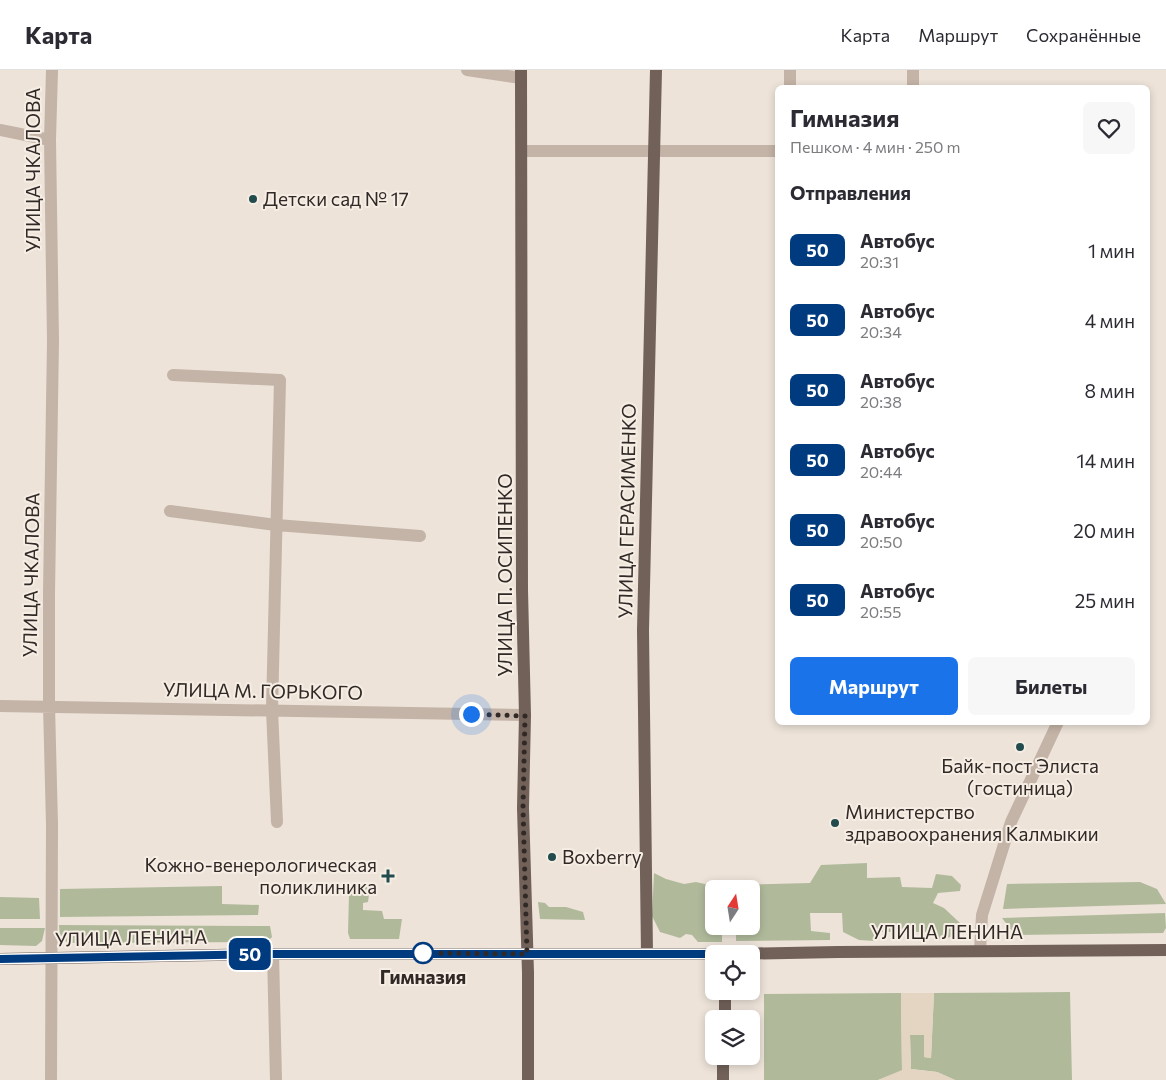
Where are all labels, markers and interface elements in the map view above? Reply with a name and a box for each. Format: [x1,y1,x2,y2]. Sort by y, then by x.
text: Карта [25,20,92,49]
text: Карта [841,24,890,46]
text: Маршрут [918,24,998,46]
text: Сохранённые [1026,24,1141,46]
street label: УЛИЦА ЧКАЛОВА [21,88,44,252]
button: heart [1083,102,1135,154]
text: Гимназия [790,103,899,132]
text: Пешком · 4 мин · 250 m [790,137,960,156]
text: Отправления [790,181,911,204]
place label: Детски сад № 17 [263,187,409,210]
marker: Детски сад № 17 [247,193,259,205]
text: Автобус [860,229,935,252]
text: 50 [806,239,829,261]
text: 1 мин [1088,239,1135,262]
text: 20:31 [860,252,899,271]
text: Автобус [860,299,935,322]
text: 50 [806,309,829,331]
text: 4 мин [1085,309,1135,332]
text: 20:34 [860,322,902,341]
text: Автобус [860,369,935,392]
text: 50 [806,379,829,401]
text: 8 мин [1085,379,1135,402]
text: 20:38 [860,392,902,411]
street label: УЛИЦА ГЕРАСИМЕНКО [613,403,640,619]
text: Автобус [860,439,935,462]
text: 50 [806,449,829,471]
text: 14 мин [1077,449,1135,472]
text: 20:44 [860,462,902,481]
street label: УЛИЦА П. ОСИПЕНКО [493,473,516,677]
street label: УЛИЦА ЧКАЛОВА [18,492,43,658]
text: Автобус [860,509,935,532]
text: 50 [806,519,829,541]
text: 20 мин [1073,519,1135,542]
text: 20:50 [860,532,903,551]
text: Автобус [860,579,935,602]
text: 50 [806,589,829,611]
text: 25 мин [1075,589,1135,612]
text: 20:55 [860,602,901,621]
button: Маршрут [790,657,958,715]
button: Билеты [968,657,1135,715]
street label: УЛИЦА М. ГОРЬКОГО [163,677,363,704]
your location [459,702,484,727]
marker: Байк-пост Элиста (гостиница) [1014,741,1026,753]
place label: Байк-пост Элиста (гостиница) [941,754,1099,799]
place label: Министерство здравоохранения Калмыкии [845,800,1099,845]
marker: Министерство здравоохранения Калмыкии [829,817,841,829]
place label: Boxberry [562,845,642,868]
marker: Boxberry [546,851,558,863]
place label: Кожно-венерологическая поликлиника [144,853,377,898]
marker: Кожно-венерологическая поликлиника [381,869,395,883]
north arrow [705,880,760,935]
map controls [705,880,760,1065]
street label: УЛИЦА ЛЕНИНА [871,920,1023,943]
street label: УЛИЦА ЛЕНИНА [55,925,207,950]
line badge: 50 [228,938,272,970]
marker: Гимназия [412,942,434,964]
text: 50 [239,943,261,965]
button: locate [705,945,760,1000]
place label: Гимназия [380,965,466,988]
button: layers [705,1010,760,1065]

